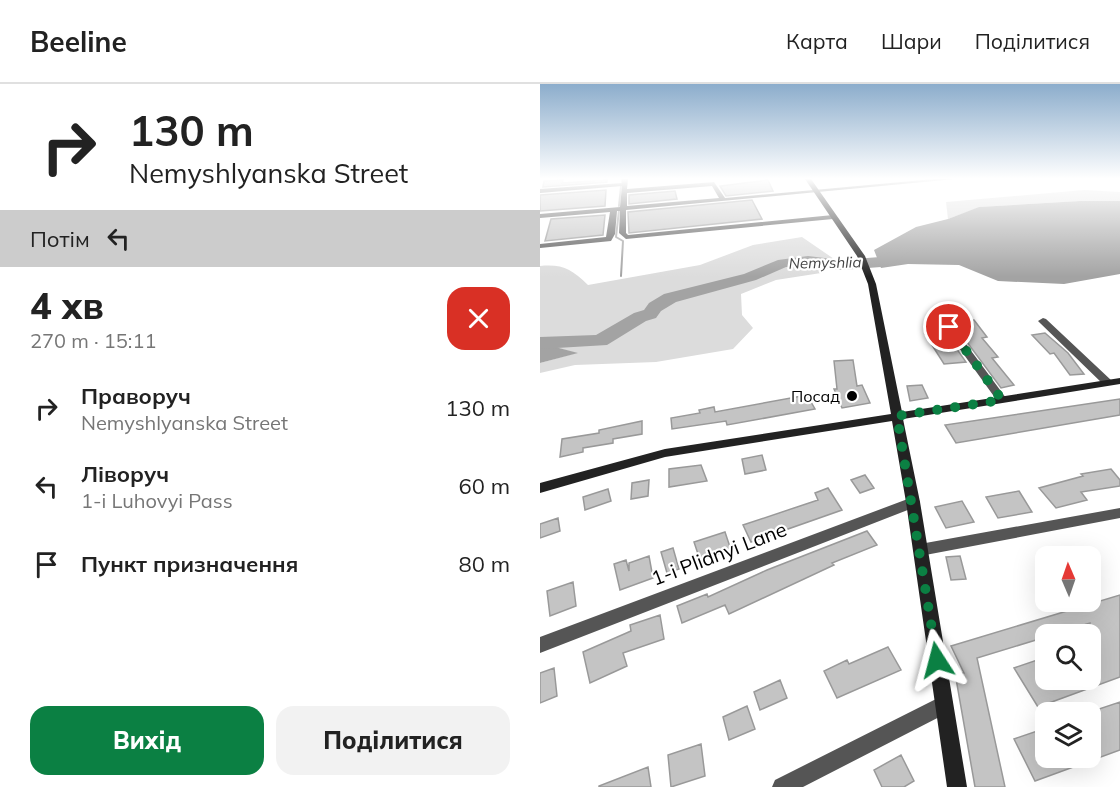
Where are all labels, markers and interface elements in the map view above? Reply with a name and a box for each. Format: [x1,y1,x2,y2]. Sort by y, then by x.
text: Beeline [30,24,127,59]
text: Карта [786,28,848,54]
text: Шари [881,28,942,54]
text: Поділитися [975,28,1090,54]
text: 130 m [129,104,254,157]
icon: right [30,108,108,186]
text: Nemyshlyanska Street [129,156,408,190]
icon: left [102,222,135,255]
text: Потім [30,225,90,253]
water label: Nemyshlia [789,252,861,273]
text: 4 хв [30,283,104,328]
button: close [447,287,510,350]
pin [923,301,974,352]
icon: arrive [932,310,965,343]
text: 270 m · 15:11 [30,328,156,353]
text: Праворуч [81,382,191,410]
place label: Посад [791,386,840,406]
marker: Посад [845,389,859,403]
icon: right [30,392,63,425]
text: 130 m [445,394,510,422]
text: Nemyshlyanska Street [81,410,288,435]
text: Ліворуч [81,460,169,488]
icon: left [30,470,63,503]
text: 60 m [459,472,510,500]
text: 1-i Luhovyi Pass [81,488,233,513]
street label: 1-i Plidnyi Lane [648,516,790,591]
north arrow [1035,546,1101,612]
map controls [1035,546,1101,768]
icon: arrive [30,548,63,581]
text: Пункт призначення [81,550,298,578]
text: 80 m [459,550,510,578]
button: search [1035,624,1101,690]
position arrow [905,628,969,692]
button: layers [1035,702,1101,768]
button: Вихід [30,706,264,775]
button: Поділитися [276,706,510,775]

